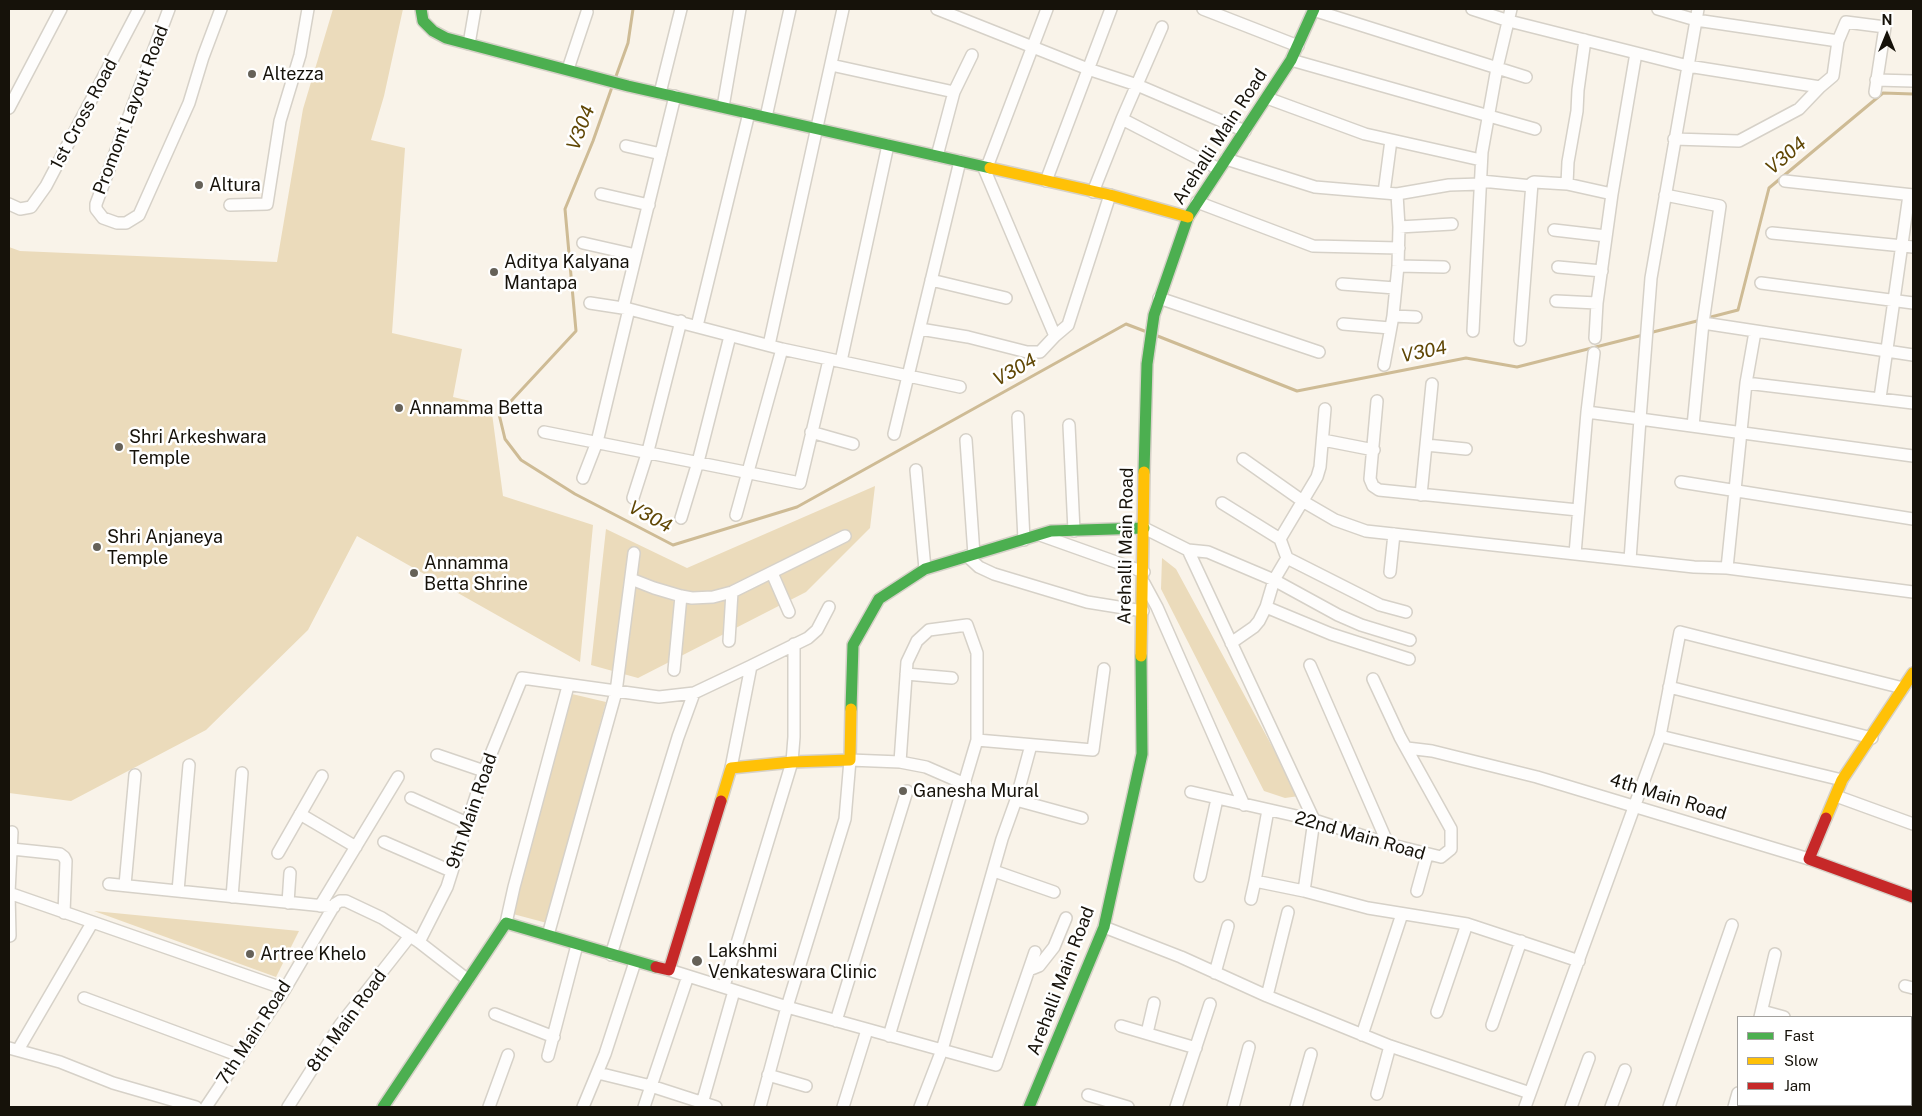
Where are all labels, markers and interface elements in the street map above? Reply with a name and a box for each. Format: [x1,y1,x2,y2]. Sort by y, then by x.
north arrow [1862,10,1912,60]
text: N [1882,12,1892,28]
street label: Promont Layout Road [89,22,173,198]
street label: 1st Cross Road [46,55,122,173]
place label: Altezza [262,63,324,85]
street label: Arehalli Main Road [1168,65,1272,209]
marker: Altezza [246,68,258,80]
water label: V304 [562,102,600,154]
water label: V304 [1761,132,1811,180]
place label: Altura [209,174,261,196]
marker: Altura [193,179,205,191]
place label: Aditya Kalyana Mantapa [504,251,629,294]
marker: Aditya Kalyana Mantapa [488,266,500,278]
water label: V304 [1399,336,1449,368]
water label: V304 [989,349,1041,391]
place label: Annamma Betta [409,397,543,419]
marker: Annamma Betta [393,402,405,414]
place label: Shri Arkeshwara Temple [129,426,267,468]
marker: Shri Arkeshwara Temple [113,441,125,453]
street label: Arehalli Main Road [1114,467,1138,625]
water label: V304 [624,496,676,538]
place label: Shri Anjaneya Temple [107,526,223,568]
marker: Shri Anjaneya Temple [91,541,103,553]
place label: Annamma Betta Shrine [424,552,528,594]
marker: Annamma Betta Shrine [408,567,420,579]
street label: 9th Main Road [442,750,502,872]
street label: 4th Main Road [1607,769,1729,825]
place label: Ganesha Mural [913,780,1039,802]
marker: Ganesha Mural [897,785,909,797]
street label: 22nd Main Road [1292,807,1428,865]
street label: Arehalli Main Road [1023,904,1099,1058]
place label: Lakshmi Venkateswara Clinic [708,940,877,982]
place label: Artree Khelo [260,943,366,965]
marker: Artree Khelo [244,948,256,960]
marker: Lakshmi Venkateswara Clinic [690,954,704,968]
street label: 8th Main Road [303,966,391,1076]
street label: 7th Main Road [212,977,296,1089]
legend [1737,1016,1912,1106]
text: Fast [1784,1027,1814,1044]
text: Slow [1784,1052,1818,1069]
text: Jam [1784,1077,1811,1094]

